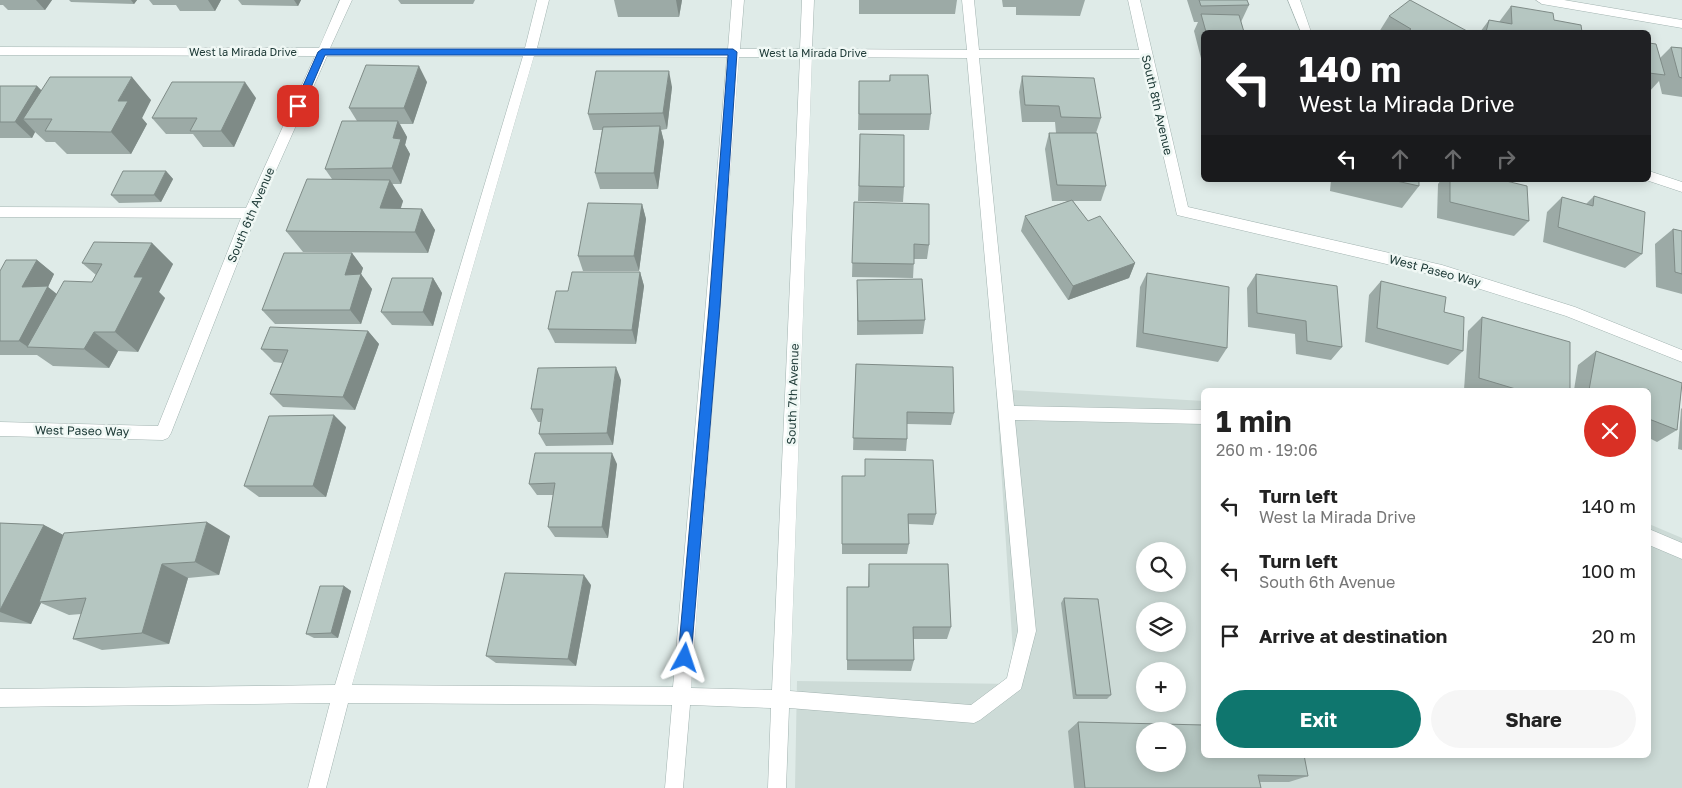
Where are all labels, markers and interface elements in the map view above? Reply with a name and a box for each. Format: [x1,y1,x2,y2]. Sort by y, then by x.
street label: West la Mirada Drive [189,45,297,58]
street label: West la Mirada Drive [759,46,867,59]
text: 140 m [1299,48,1401,90]
icon: left [1216,50,1281,115]
street label: South 8th Avenue [1139,53,1176,156]
pin [277,85,319,127]
text: West la Mirada Drive [1299,90,1515,117]
icon: arrive [284,92,312,120]
icon: left [1333,145,1361,173]
icon: ahead [1386,145,1414,173]
icon: ahead [1439,145,1467,173]
icon: right [1492,145,1520,173]
street label: South 6th Avenue [224,165,277,265]
street label: West Paseo Way [1388,251,1483,290]
street label: South 7th Avenue [783,343,802,445]
text: 1 min [1216,403,1292,439]
button: close [1584,405,1636,457]
street label: West Paseo Way [35,422,130,439]
text: 260 m · 19:06 [1216,440,1318,460]
text: Turn left [1259,484,1338,507]
icon: left [1216,492,1244,520]
text: 140 m [1582,494,1636,517]
text: West la Mirada Drive [1259,507,1416,527]
map controls [1136,542,1186,772]
button: search [1136,542,1186,592]
text: Turn left [1259,549,1338,572]
icon: left [1216,557,1244,585]
text: 100 m [1582,559,1636,582]
text: South 6th Avenue [1259,572,1395,592]
button: layers [1136,602,1186,652]
icon: arrive [1216,622,1244,650]
text: Arrive at destination [1259,624,1447,647]
text: 20 m [1592,624,1636,647]
position arrow [658,631,710,683]
button: + [1136,662,1186,712]
button: Exit [1216,690,1421,748]
button: Share [1431,690,1636,748]
button: − [1136,722,1186,772]

